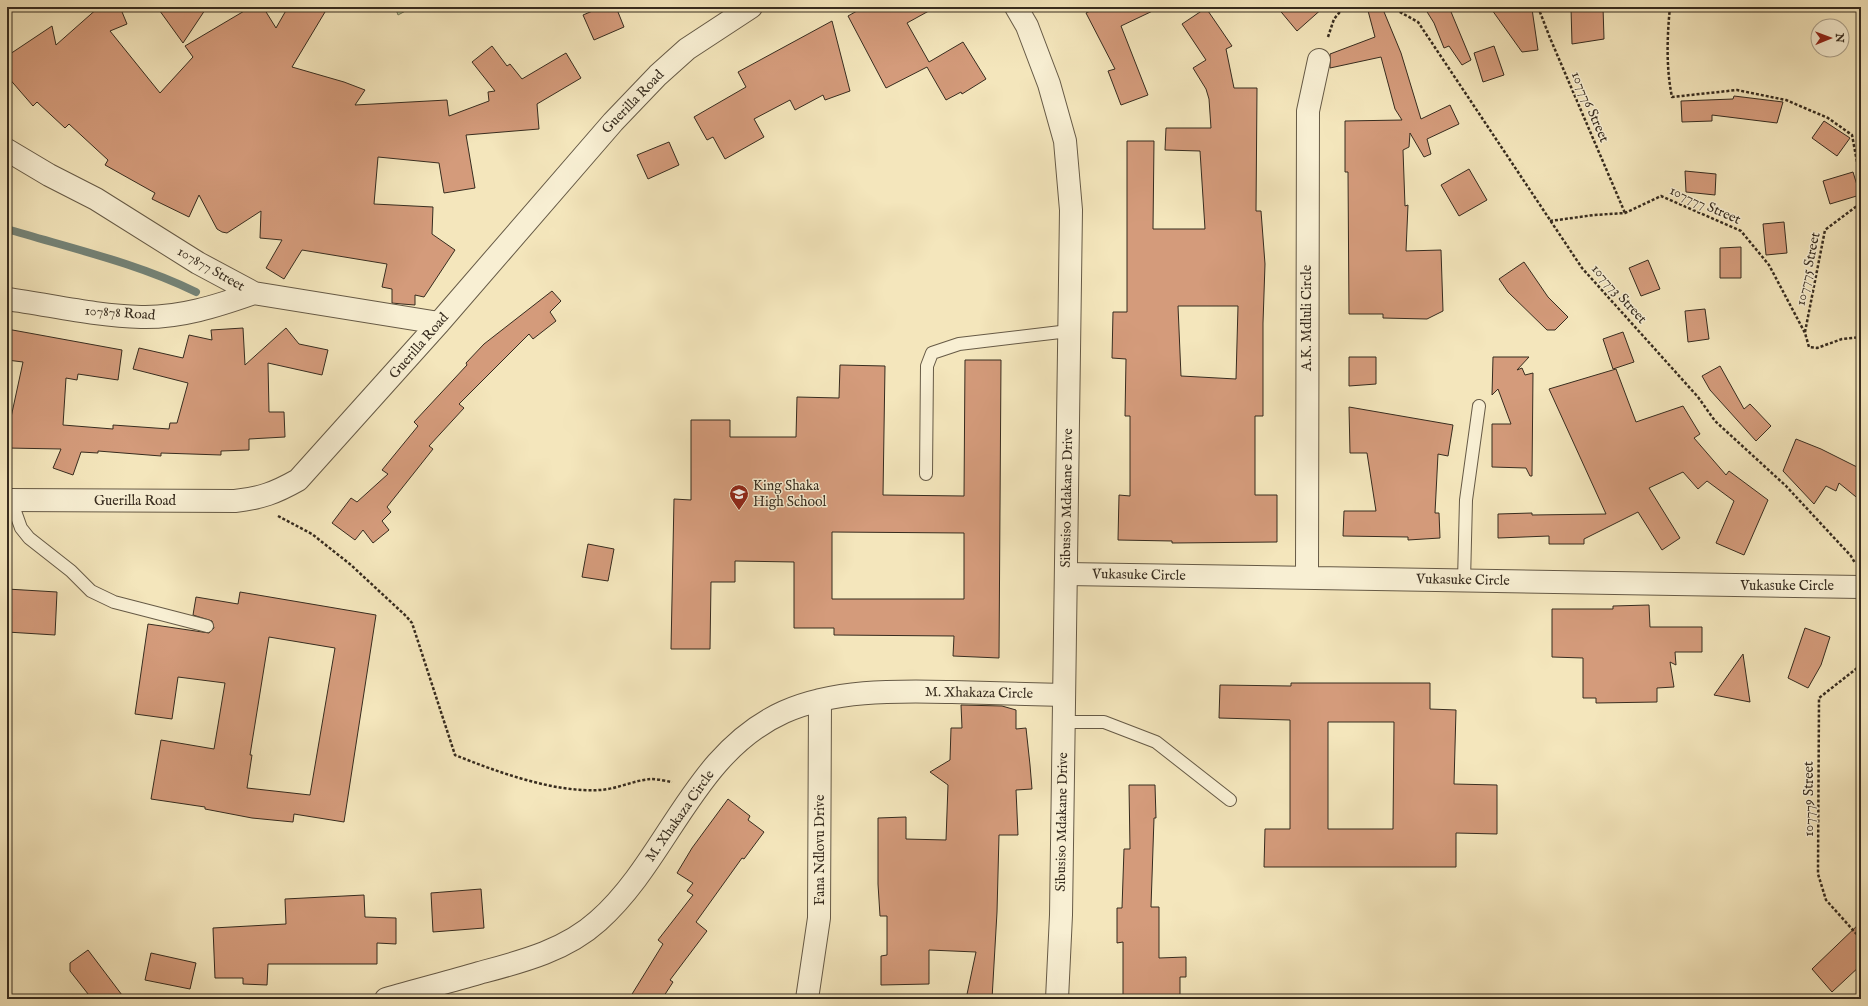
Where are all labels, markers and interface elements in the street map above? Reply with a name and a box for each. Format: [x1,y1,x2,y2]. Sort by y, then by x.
north arrow [1810,18,1850,58]
text: N [1832,32,1846,43]
street label: Guerilla Road [598,66,668,138]
street label: 107776 Street [1567,69,1613,145]
street label: 107777 Street [1667,181,1744,229]
street label: 107775 Street [1791,230,1825,307]
street label: 107877 Street [174,242,248,296]
street label: 107773 Street [1587,260,1651,328]
street label: A.K. Mdluli Circle [1298,264,1316,372]
street label: 107878 Road [84,302,156,324]
street label: Guerilla Road [385,309,453,383]
street label: Sibusiso Mdakane Drive [1057,428,1077,568]
place label: King Shaka High School [753,477,826,511]
school or university icon: King Shaka High School [728,483,750,511]
street label: Guerilla Road [94,492,177,510]
street label: Vukasuke Circle [1091,565,1187,585]
street label: Vukasuke Circle [1415,570,1511,590]
street label: Vukasuke Circle [1739,577,1834,595]
street label: M. Xhakaza Circle [925,683,1034,703]
street label: Sibusiso Mdakane Drive [1052,752,1072,892]
street label: 107779 Street [1800,761,1818,837]
street label: M. Xhakaza Circle [642,766,719,865]
street label: Fana Ndlovu Drive [811,794,829,905]

